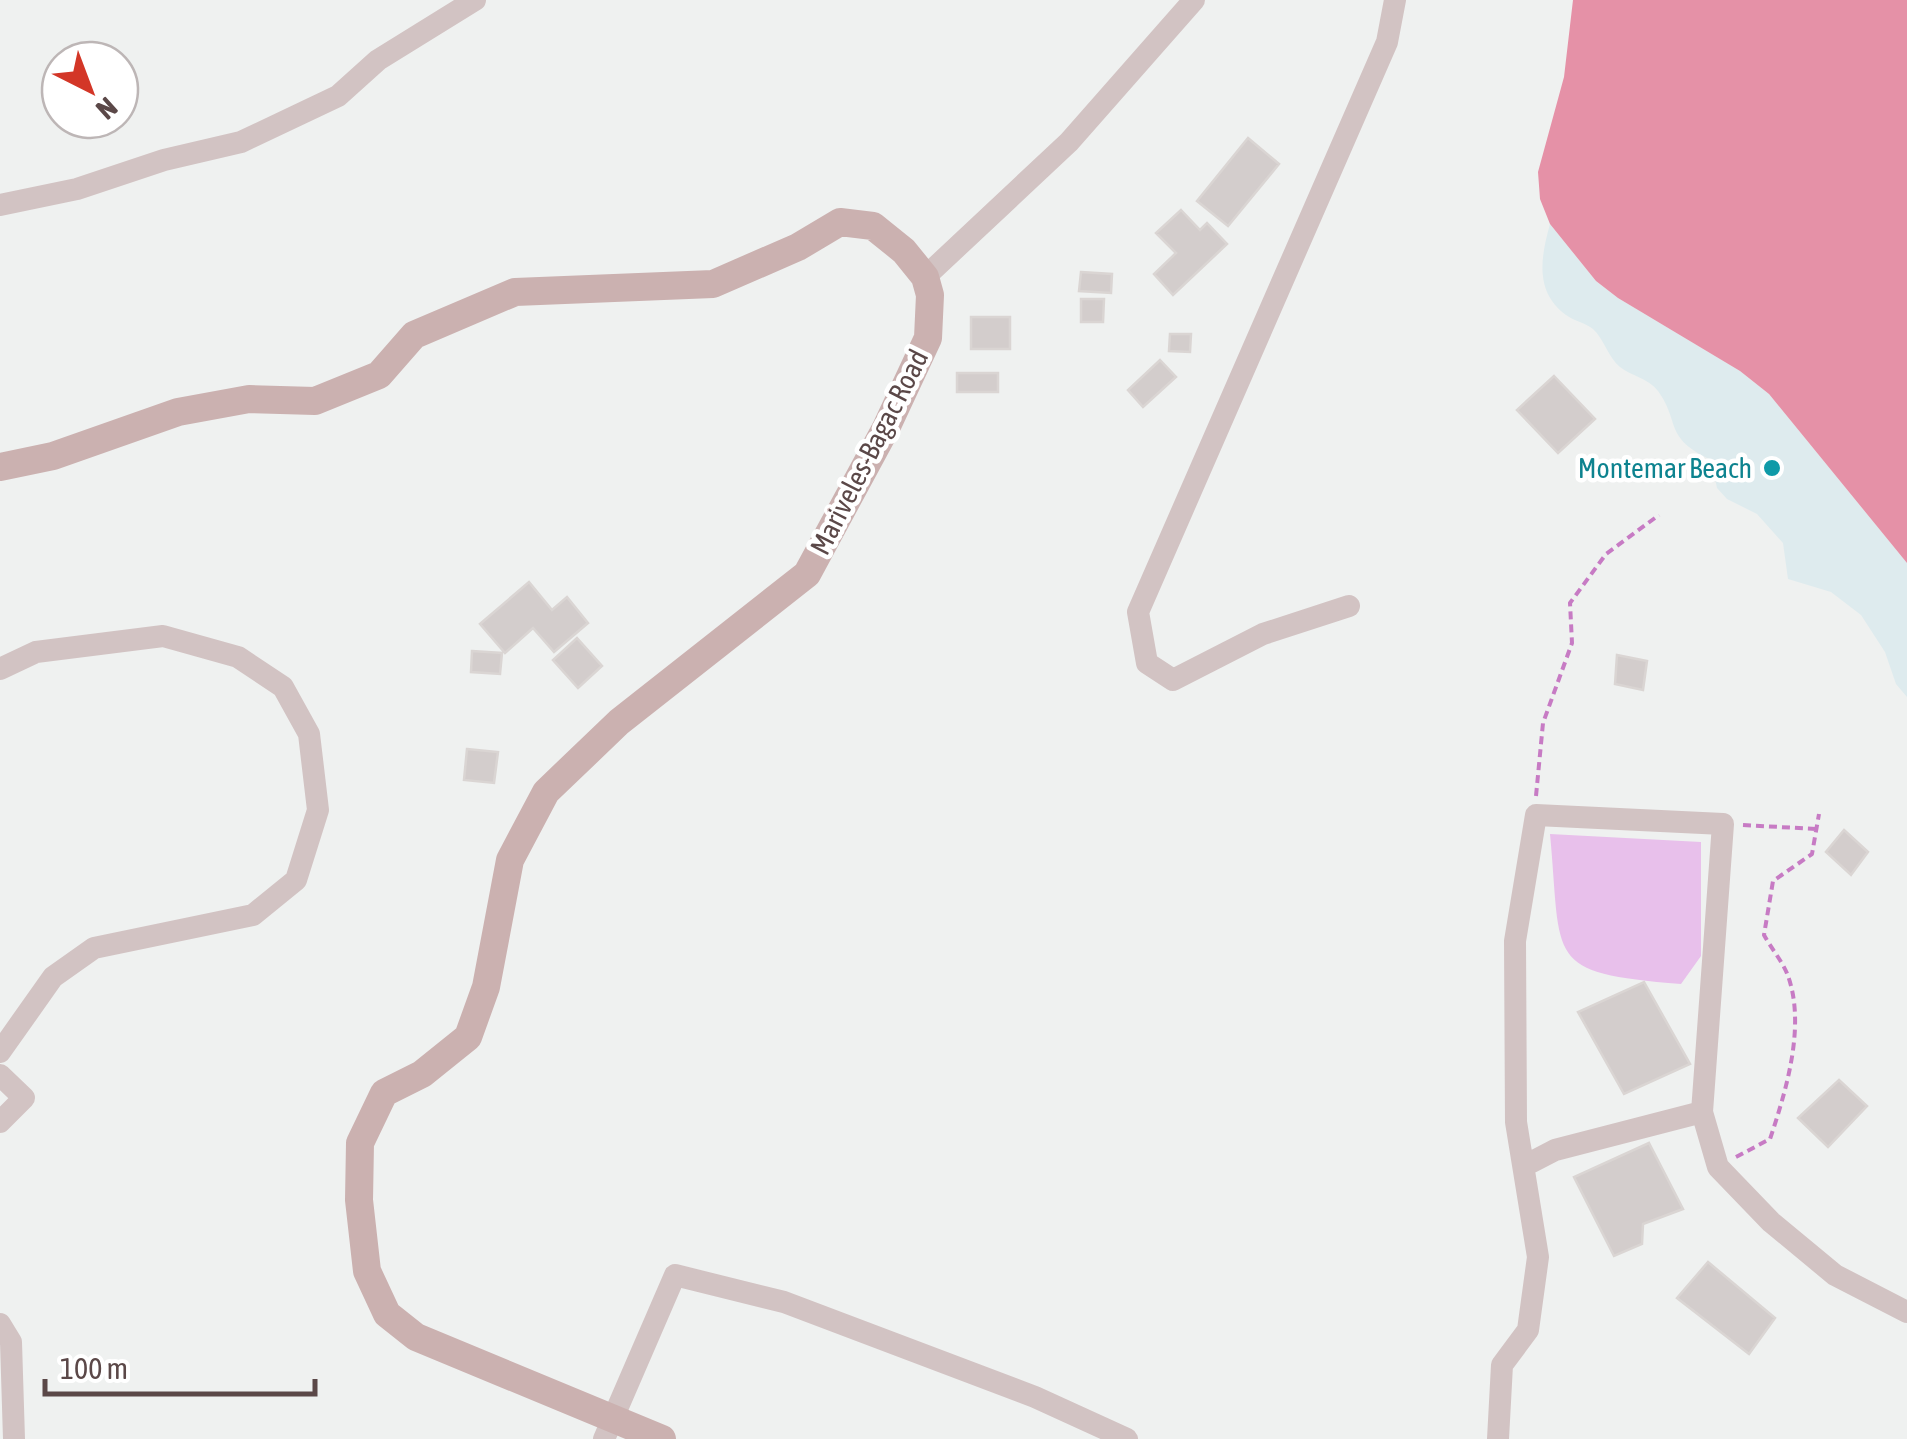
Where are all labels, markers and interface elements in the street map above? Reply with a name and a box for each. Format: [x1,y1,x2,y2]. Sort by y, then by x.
north arrow [40,40,140,140]
text: N [90,91,124,126]
street label: Mariveles-Bagac Road [804,344,934,560]
place label: Montemar Beach [1578,452,1752,484]
marker: Montemar Beach [1761,457,1783,479]
scale bar [45,1334,315,1396]
text: 100 m [60,1351,128,1385]

